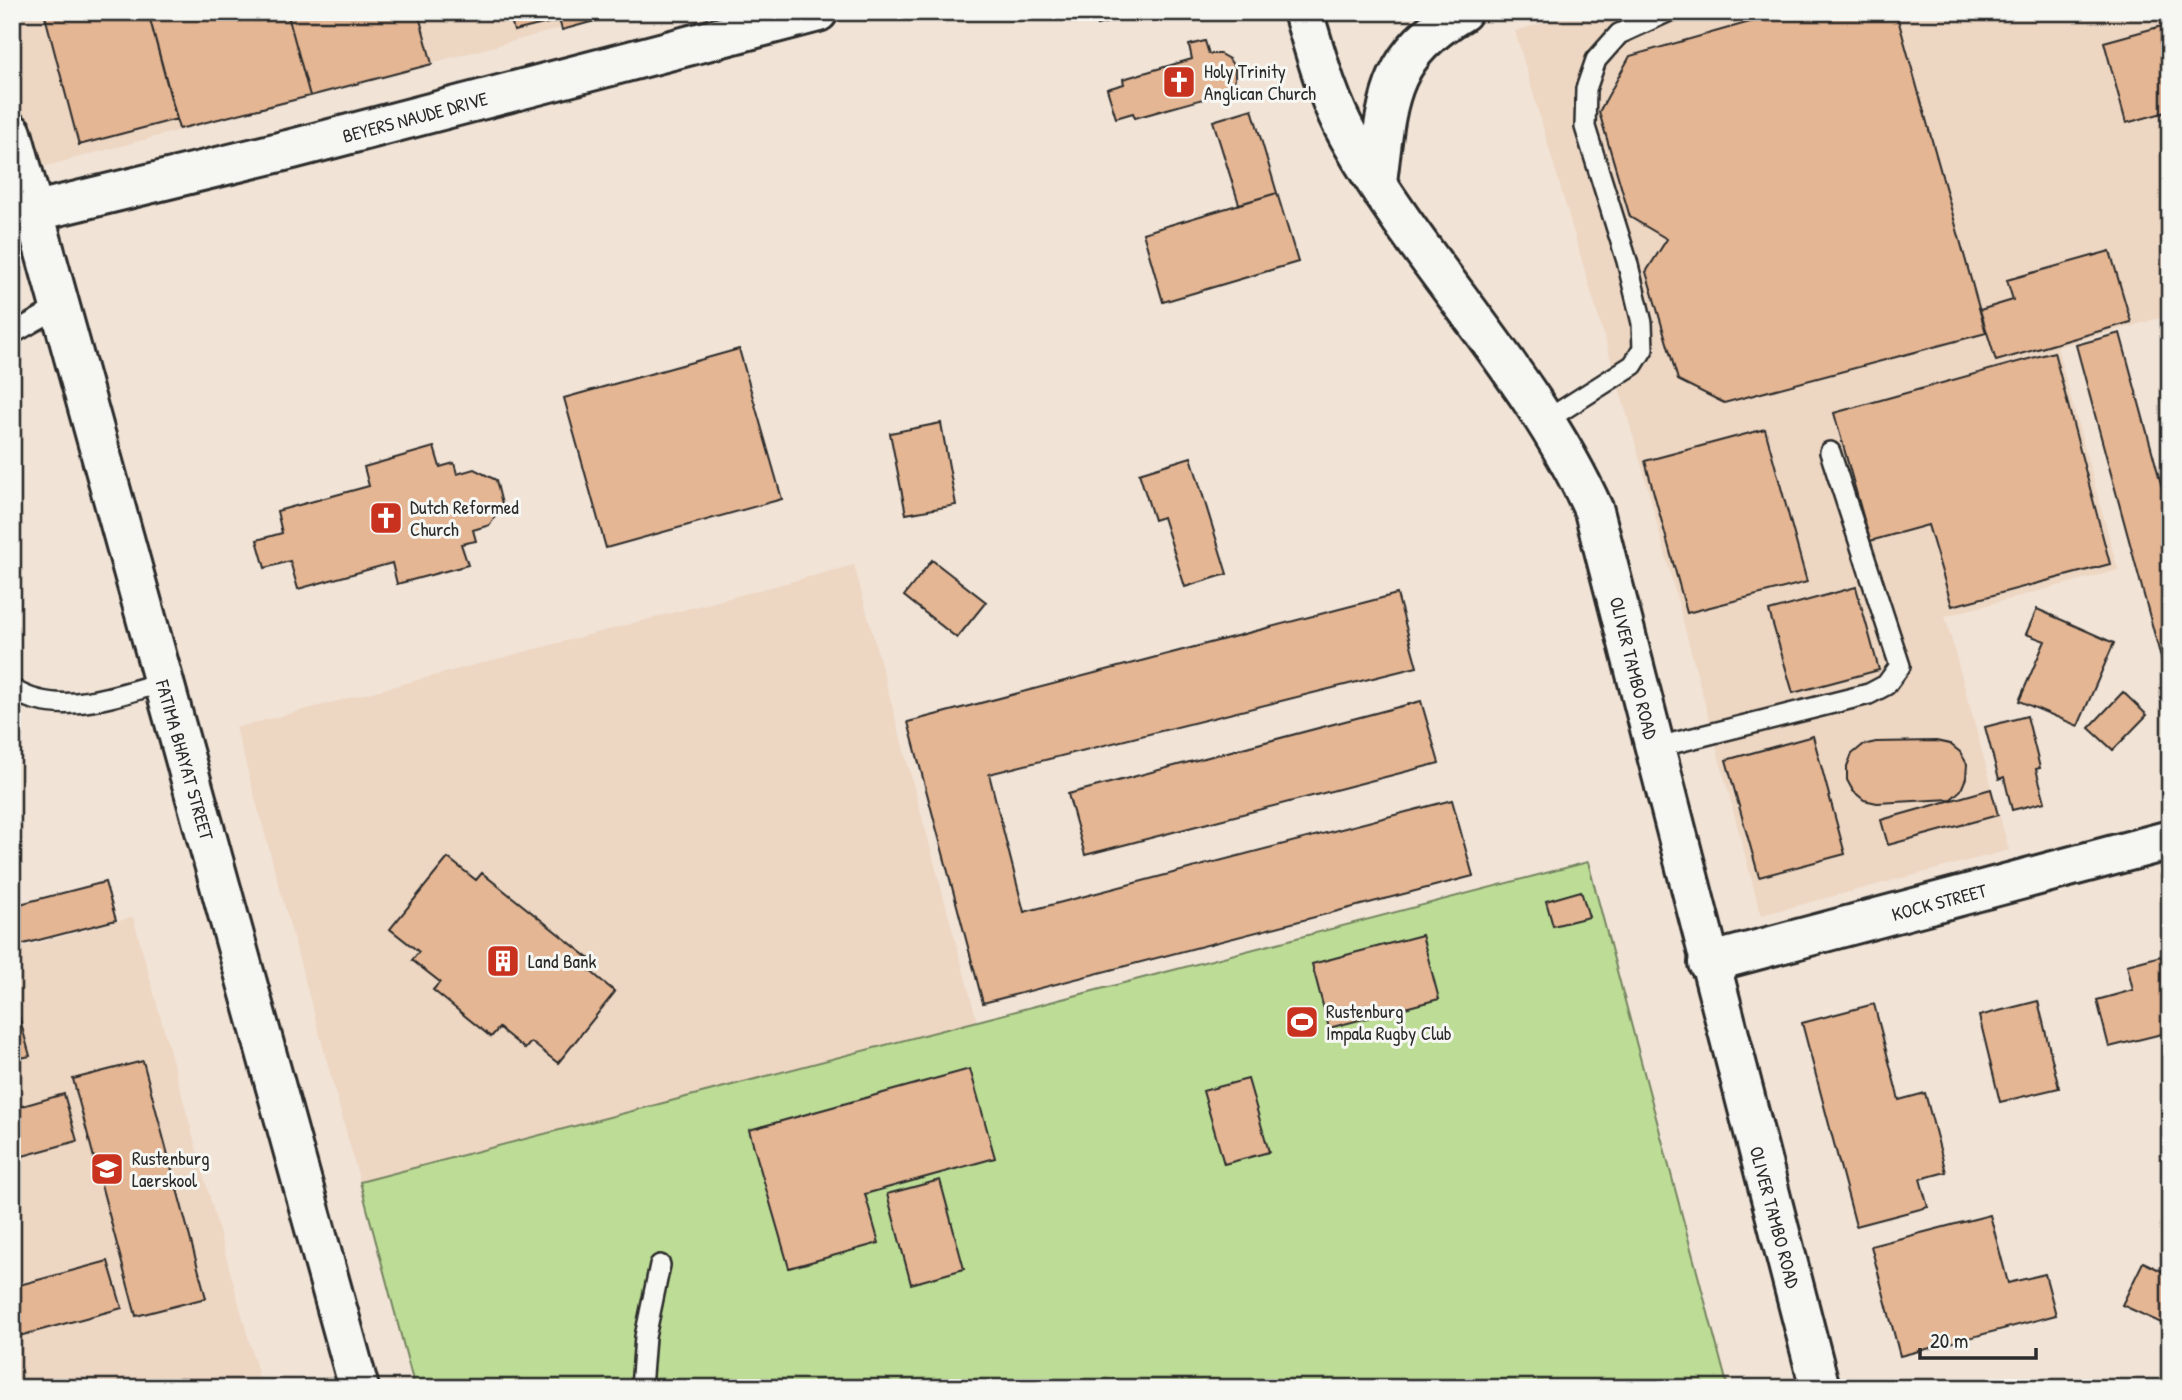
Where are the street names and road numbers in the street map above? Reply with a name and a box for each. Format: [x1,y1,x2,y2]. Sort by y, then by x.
street label: BEYERS NAUDE DRIVE [339,85,491,149]
street label: OLIVER TAMBO ROAD [1604,594,1664,742]
street label: FATIMA BHAYAT STREET [149,676,221,844]
street label: KOCK STREET [1889,877,1990,927]
street label: OLIVER TAMBO ROAD [1744,1143,1806,1291]

